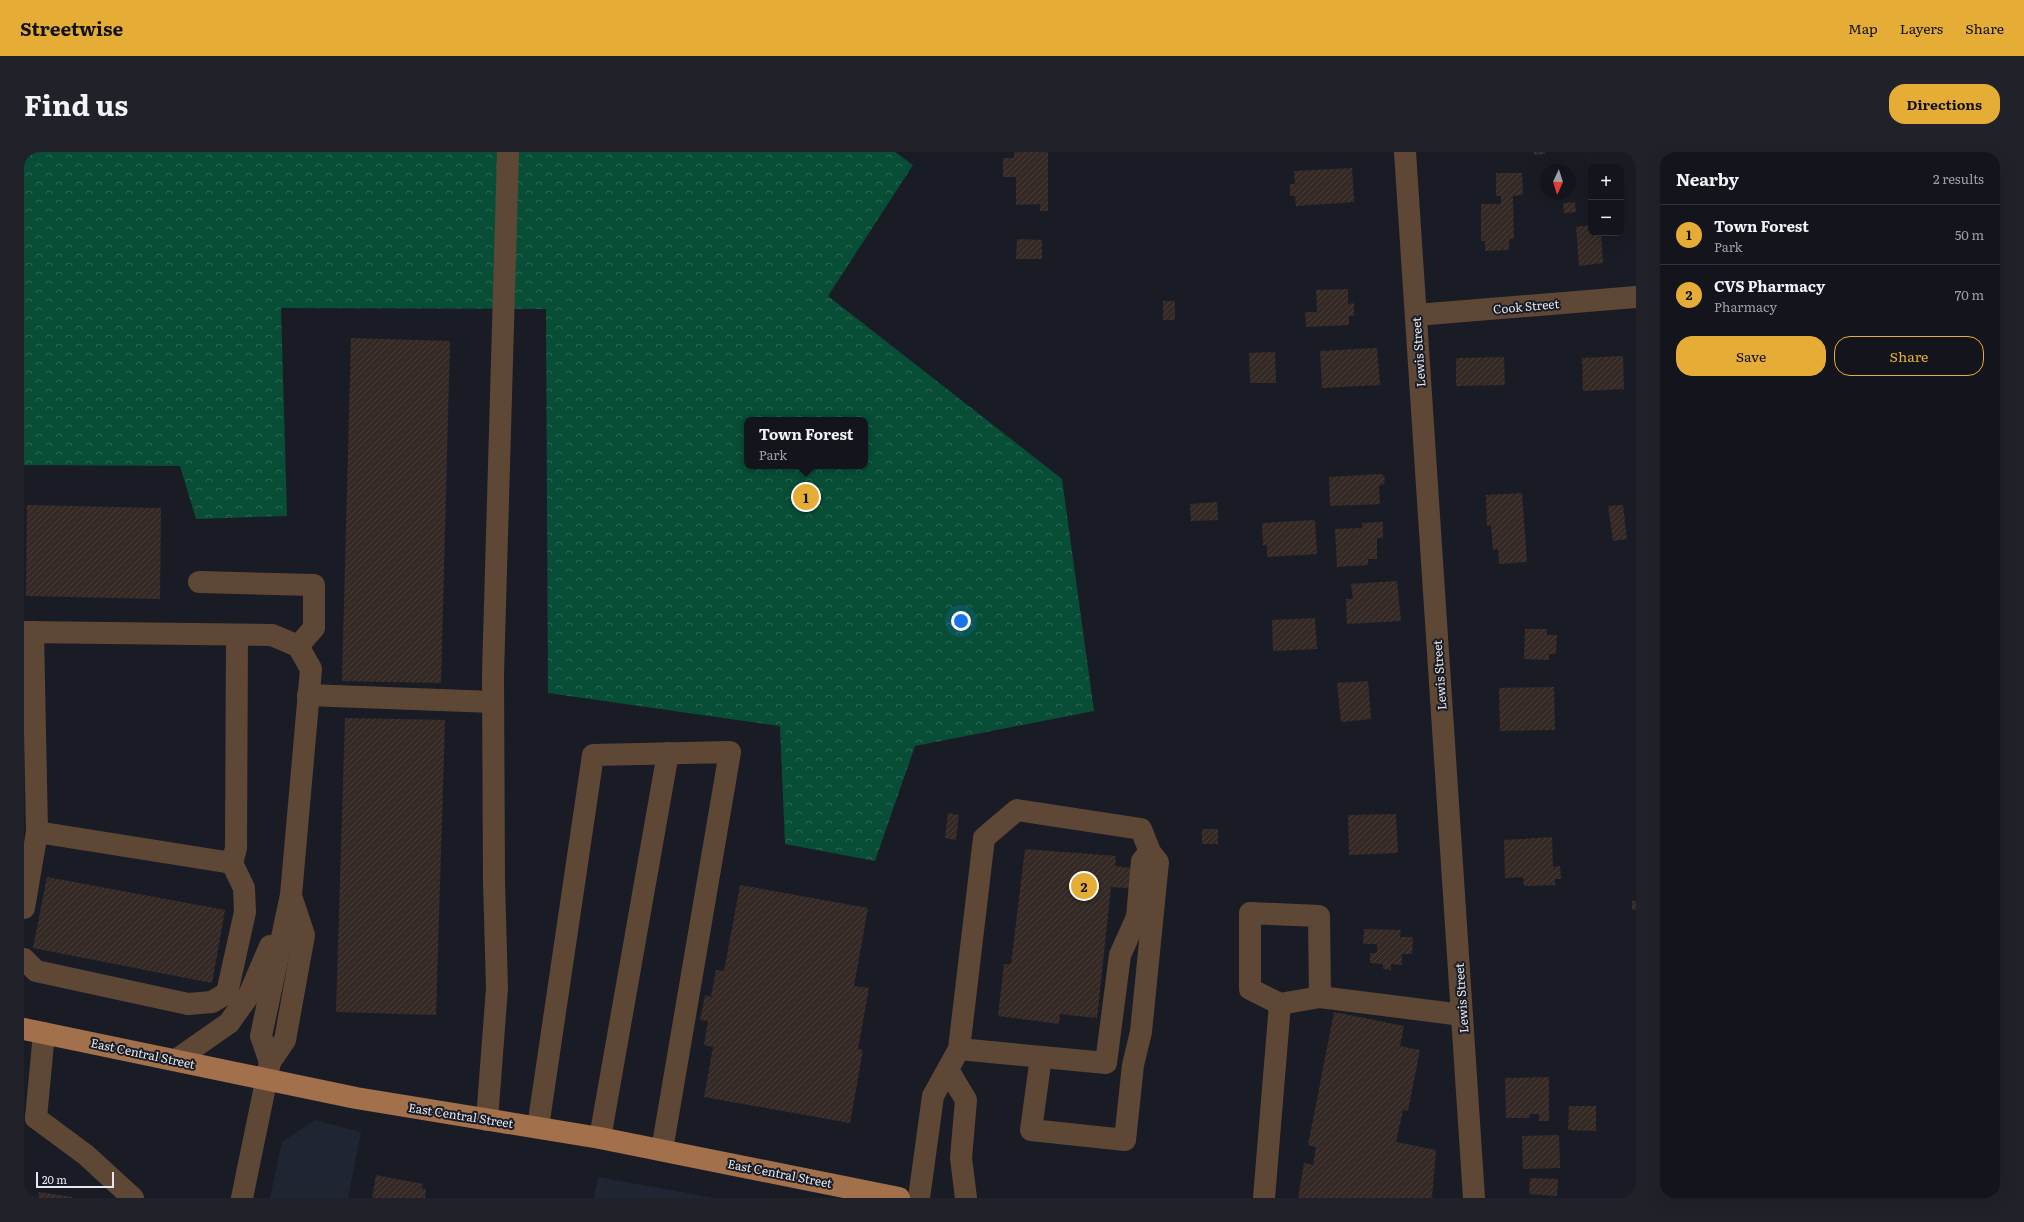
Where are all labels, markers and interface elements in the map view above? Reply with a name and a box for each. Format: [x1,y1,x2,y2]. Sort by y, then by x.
text: Streetwise [20,14,123,42]
text: Map [1848,18,1878,38]
text: Layers [1900,18,1943,38]
text: Share [1965,18,2004,38]
text: Find us [24,83,128,125]
button: Directions [1889,84,2000,124]
north arrow [1540,164,1576,200]
map controls [1588,164,1624,236]
button: + [1588,164,1624,200]
text: Nearby [1676,166,1739,191]
text: 2 results [1933,169,1984,188]
button: − [1588,200,1624,236]
text: Town Forest [1714,214,1809,237]
text: 1 [1686,225,1692,244]
text: 50 m [1955,225,1984,244]
text: Park [1714,237,1743,256]
text: CVS Pharmacy [1714,274,1825,297]
text: 2 [1686,285,1692,304]
text: 70 m [1955,285,1984,304]
street label: Cook Street [1492,294,1560,318]
text: Pharmacy [1714,297,1777,316]
street label: Lewis Street [1407,316,1429,388]
button: Save [1676,336,1826,376]
button: Share [1834,336,1984,376]
popup [744,417,868,469]
text: Town Forest [759,422,853,445]
text: Park [759,445,787,464]
pin: 1 [793,482,819,512]
your location [951,611,971,631]
street label: Lewis Street [1428,639,1450,711]
pin: 2 [1071,871,1097,901]
street label: Lewis Street [1450,962,1472,1034]
street label: East Central Street [89,1033,197,1073]
street label: East Central Street [407,1098,515,1132]
street label: East Central Street [726,1154,834,1192]
scale bar [36,1170,114,1189]
text: 20 m [42,1171,67,1187]

